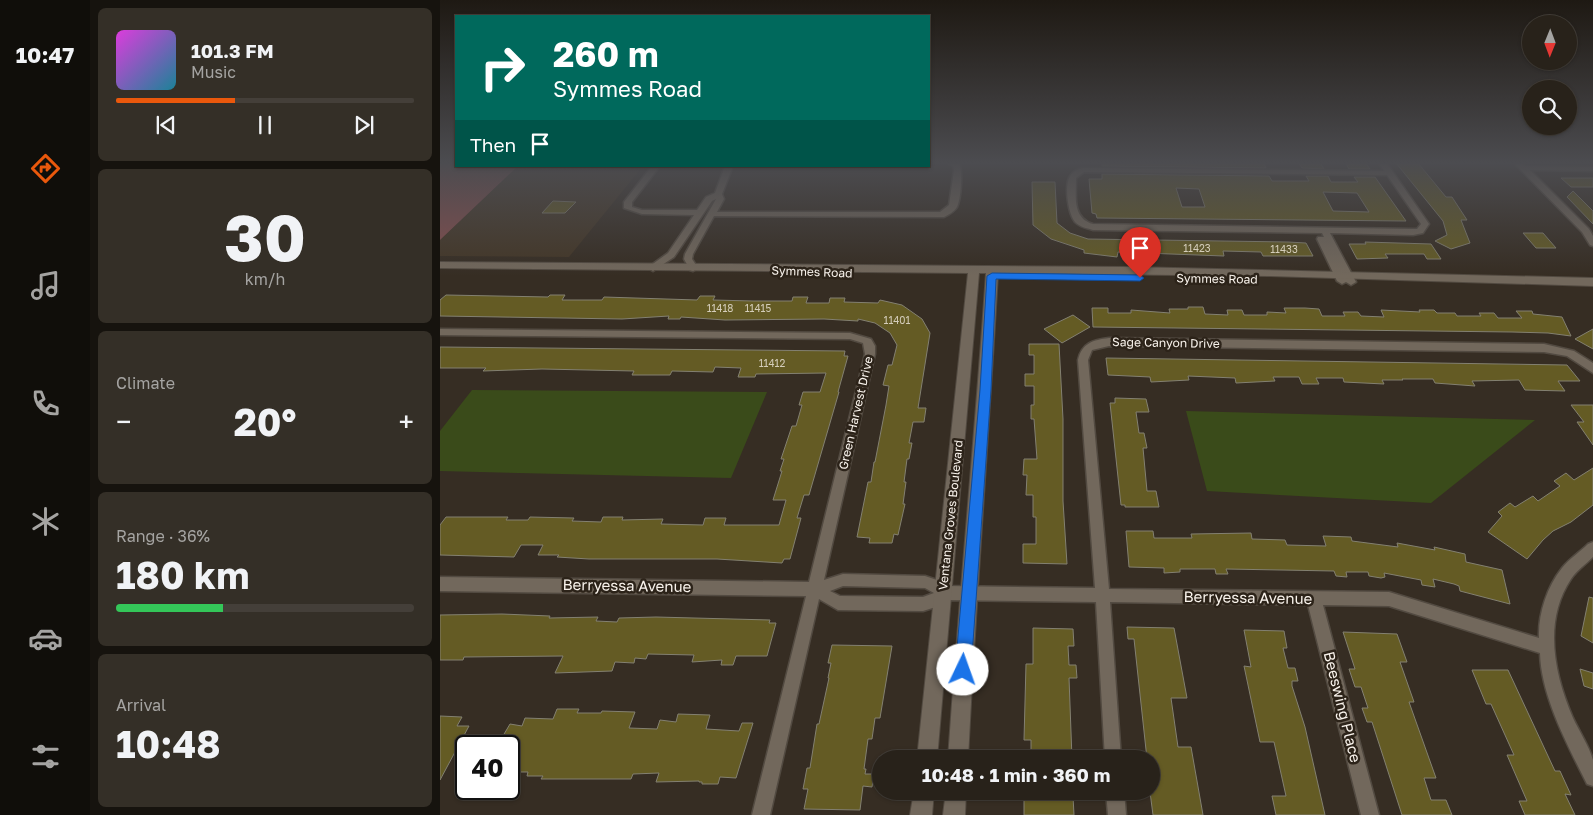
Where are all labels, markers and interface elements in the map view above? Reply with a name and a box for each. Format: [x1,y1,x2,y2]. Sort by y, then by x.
north arrow [1522,15,1578,70]
map controls [1522,15,1577,135]
text: 260 m [553,33,659,75]
icon: right [470,35,535,100]
text: 101.3 FM [191,39,274,62]
text: 10:47 [16,41,74,68]
text: Music [191,62,236,82]
text: Symmes Road [553,75,702,102]
button: search [1522,80,1577,135]
icon: previous [152,111,180,139]
icon: pause [251,111,279,139]
icon: next [350,111,378,139]
icon: arrive [526,130,554,158]
text: Then [470,133,516,156]
icon: directions [28,151,63,186]
text: 30 [224,197,306,275]
pin [1119,227,1161,278]
icon: arrive [1126,234,1154,262]
house number: 11423 [1183,242,1211,254]
house number: 11433 [1270,243,1298,255]
street label: Symmes Road [771,263,853,280]
icon: music [28,268,63,303]
text: km/h [245,269,285,289]
street label: Symmes Road [1176,270,1258,287]
house number: 11418 [707,302,733,314]
house number: 11415 [745,302,771,314]
house number: 11401 [884,314,911,326]
street label: Sage Canyon Drive [1112,334,1220,351]
street label: Green Harvest Drive [835,355,876,471]
house number: 11412 [759,357,785,369]
text: Climate [116,373,175,393]
icon: phone [28,386,63,421]
text: 20° [234,399,296,444]
text: − [116,405,131,438]
text: + [399,405,414,438]
street label: Ventana Groves Boulevard [935,439,966,591]
icon: climate [28,504,63,539]
text: Range · 36% [116,526,210,546]
text: 180 km [116,552,249,597]
street label: Berryessa Avenue [562,575,692,595]
street label: Berryessa Avenue [1183,587,1313,607]
icon: car [28,621,63,656]
position arrow [936,643,988,695]
street label: Beeswing Place [1320,649,1366,764]
text: Arrival [116,695,166,715]
text: 10:48 [116,721,221,766]
speed limit sign: 40 [455,735,520,800]
icon: filters [28,739,63,774]
text: 10:48 · 1 min · 360 m [922,763,1110,786]

